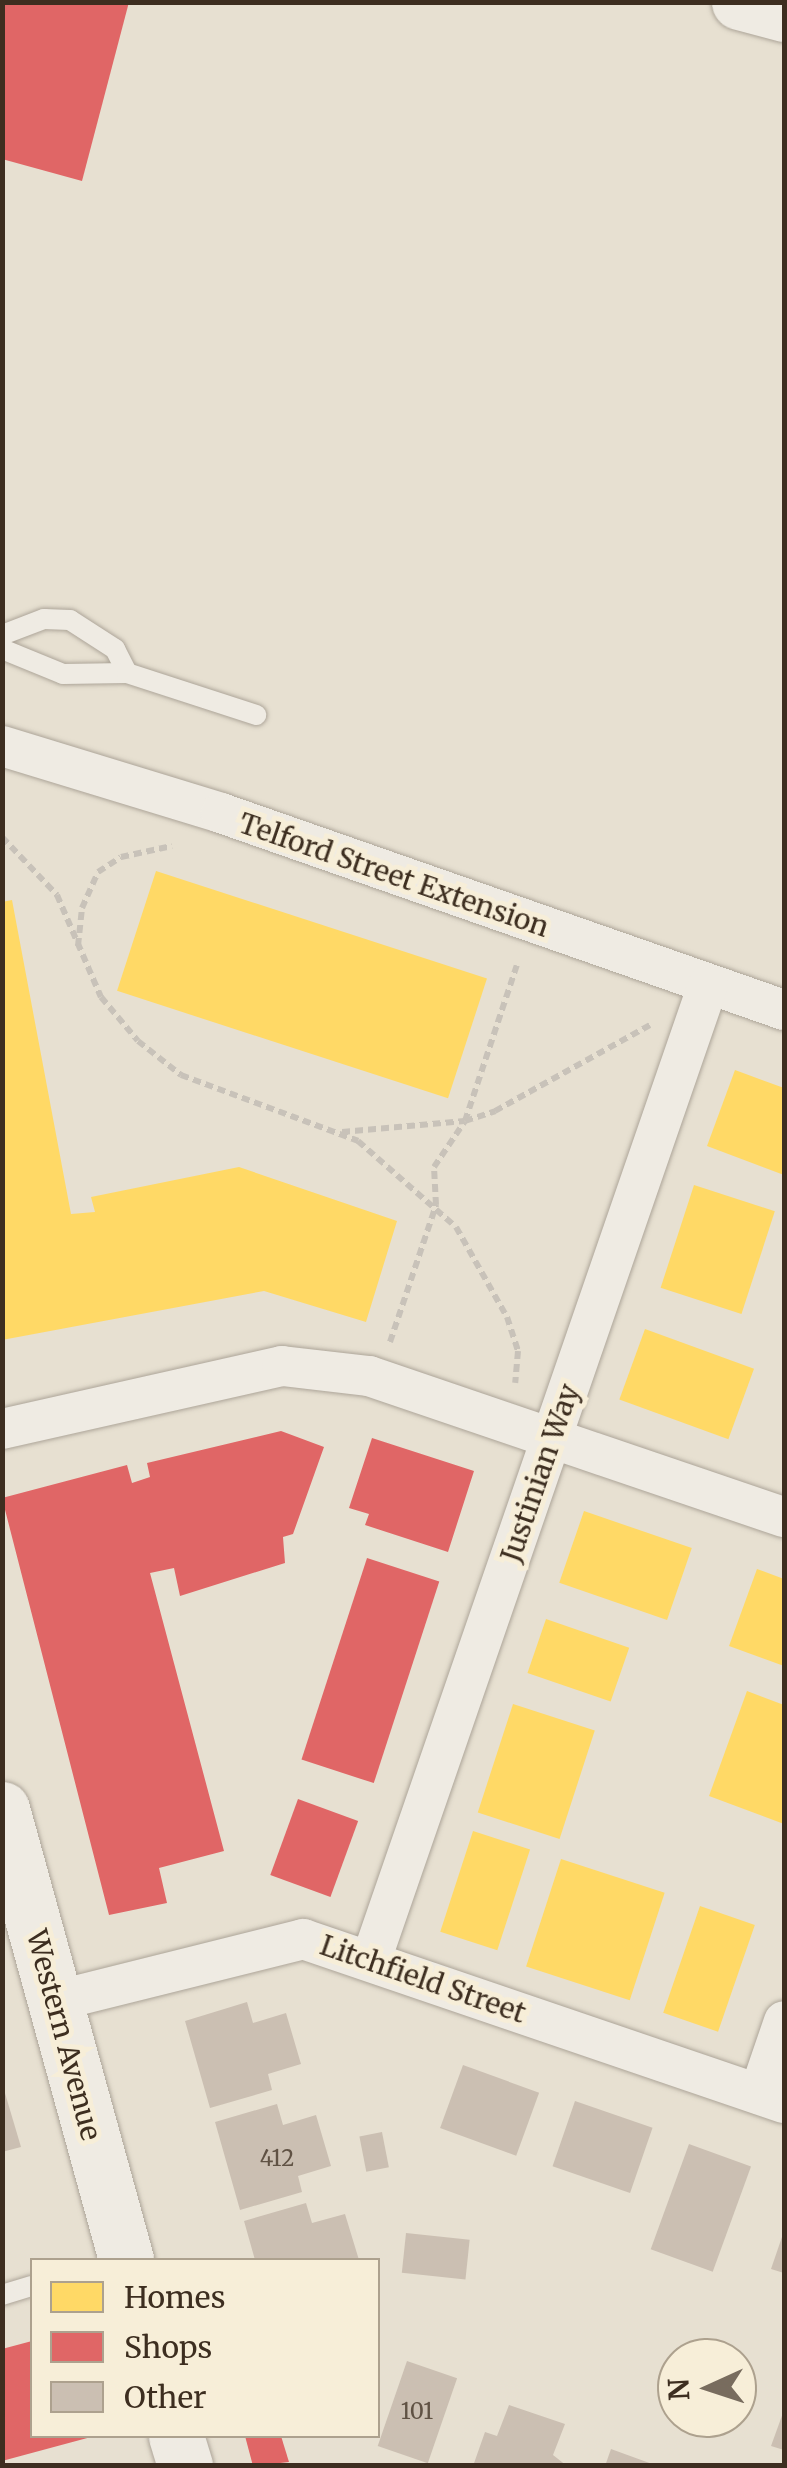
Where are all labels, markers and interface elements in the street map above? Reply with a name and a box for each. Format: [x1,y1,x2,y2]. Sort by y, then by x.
street label: Telford Street Extension [235,806,553,944]
street label: Justinian Way [494,1380,586,1566]
street label: Western Avenue [20,1926,108,2144]
street label: Litchfield Street [316,1928,530,2030]
house number: 412 [260,2146,294,2172]
legend [30,2258,380,2438]
text: Homes [124,2278,225,2316]
text: Shops [124,2328,212,2366]
north arrow [657,2338,757,2438]
text: N [660,2377,698,2401]
text: Other [124,2378,207,2416]
house number: 101 [401,2399,433,2425]

